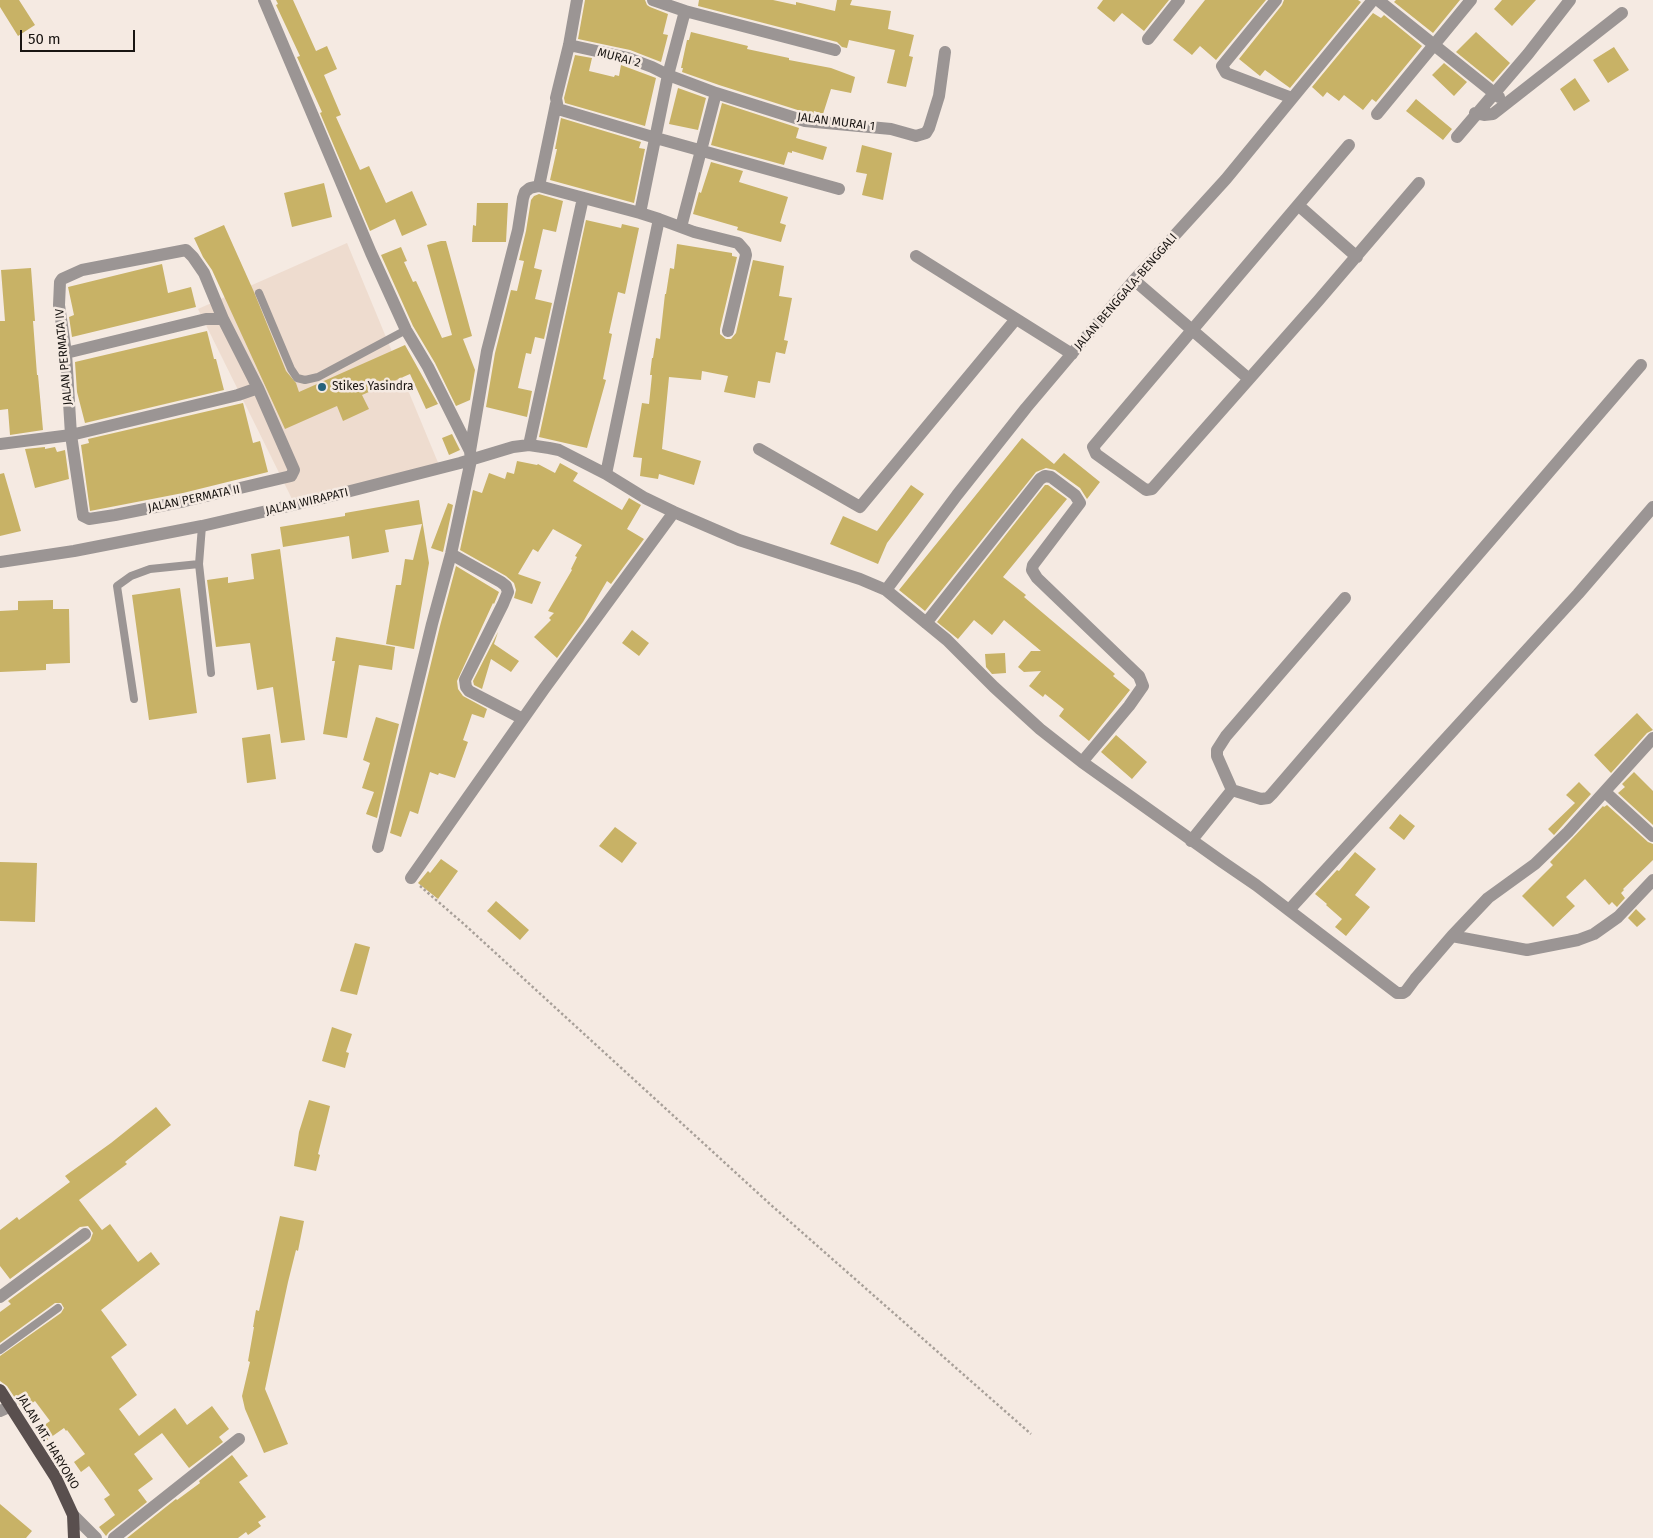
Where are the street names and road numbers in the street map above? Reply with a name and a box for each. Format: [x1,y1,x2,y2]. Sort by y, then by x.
street label: MURAI 2 [596,45,642,71]
street label: JALAN MURAI 1 [796,110,876,134]
street label: JALAN BENGGALA-BENGGALI [1071,231,1181,353]
street label: JALAN PERMATA IV [53,308,75,406]
street label: JALAN PERMATA II [147,482,241,516]
street label: JALAN WIRAPATI [264,485,350,519]
street label: JALAN MT. HARYONO [14,1392,82,1492]

